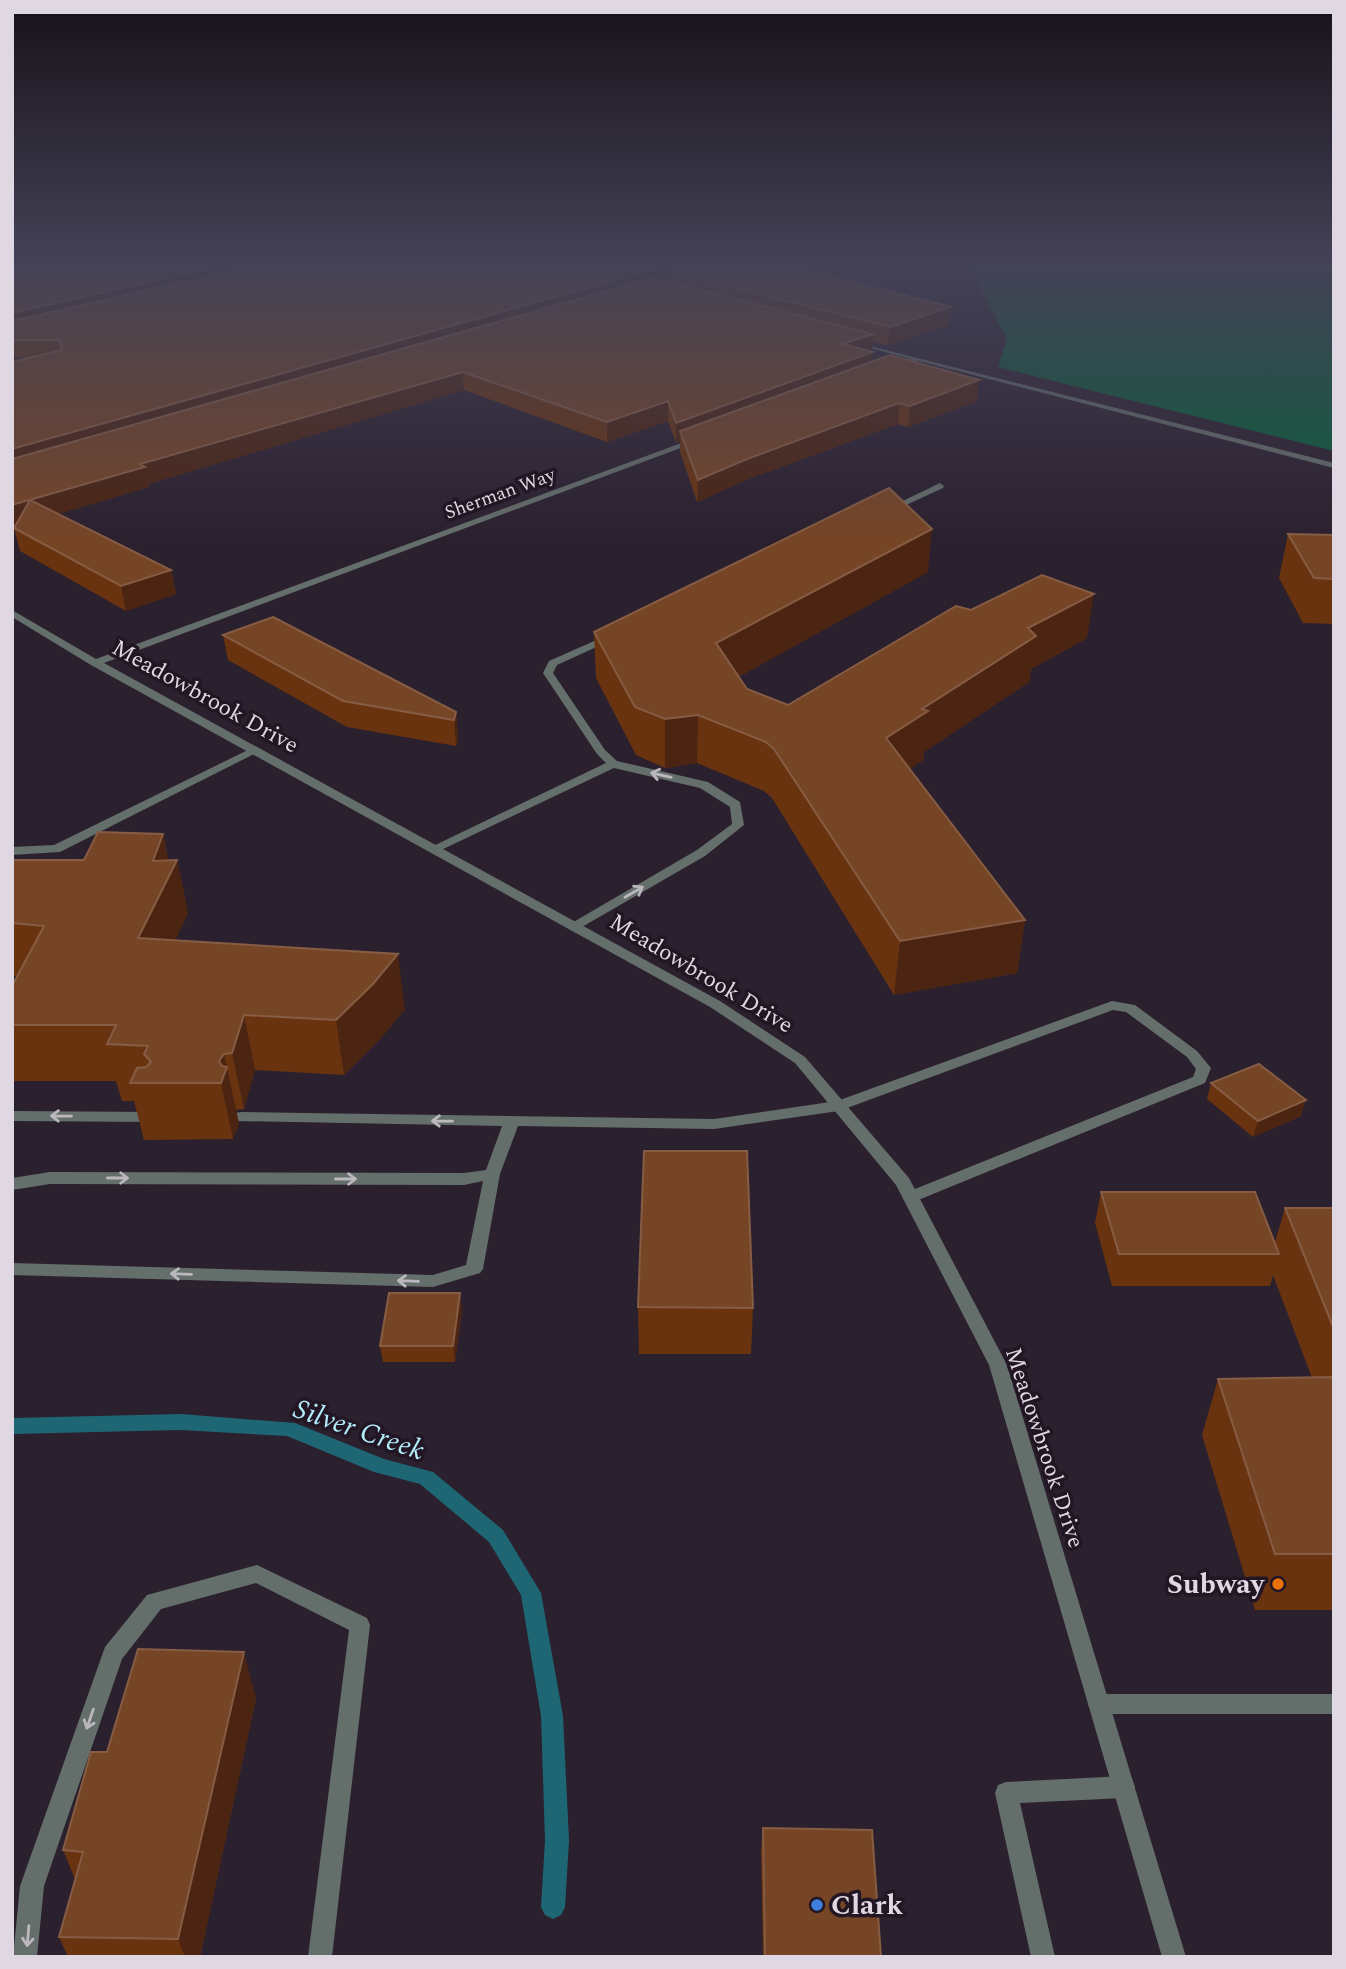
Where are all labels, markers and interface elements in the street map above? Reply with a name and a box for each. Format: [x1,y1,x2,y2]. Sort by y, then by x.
street label: Sherman Way [441,460,560,527]
street label: Meadowbrook Drive [105,631,305,763]
one-way arrow [650,767,673,781]
one-way arrow [623,885,643,899]
street label: Meadowbrook Drive [602,905,800,1043]
one-way arrow [50,1110,73,1123]
one-way arrow [431,1114,454,1128]
one-way arrow [107,1171,130,1185]
one-way arrow [334,1172,357,1186]
one-way arrow [169,1267,192,1280]
one-way arrow [397,1274,420,1287]
street label: Meadowbrook Drive [995,1343,1093,1553]
water label: Silver Creek [288,1388,430,1472]
place label: Subway [1167,1563,1266,1606]
marker: Subway [1270,1576,1286,1592]
one-way arrow [83,1707,95,1729]
place label: Clark [831,1884,903,1927]
marker: Clark [809,1897,825,1913]
one-way arrow [21,1924,34,1947]

